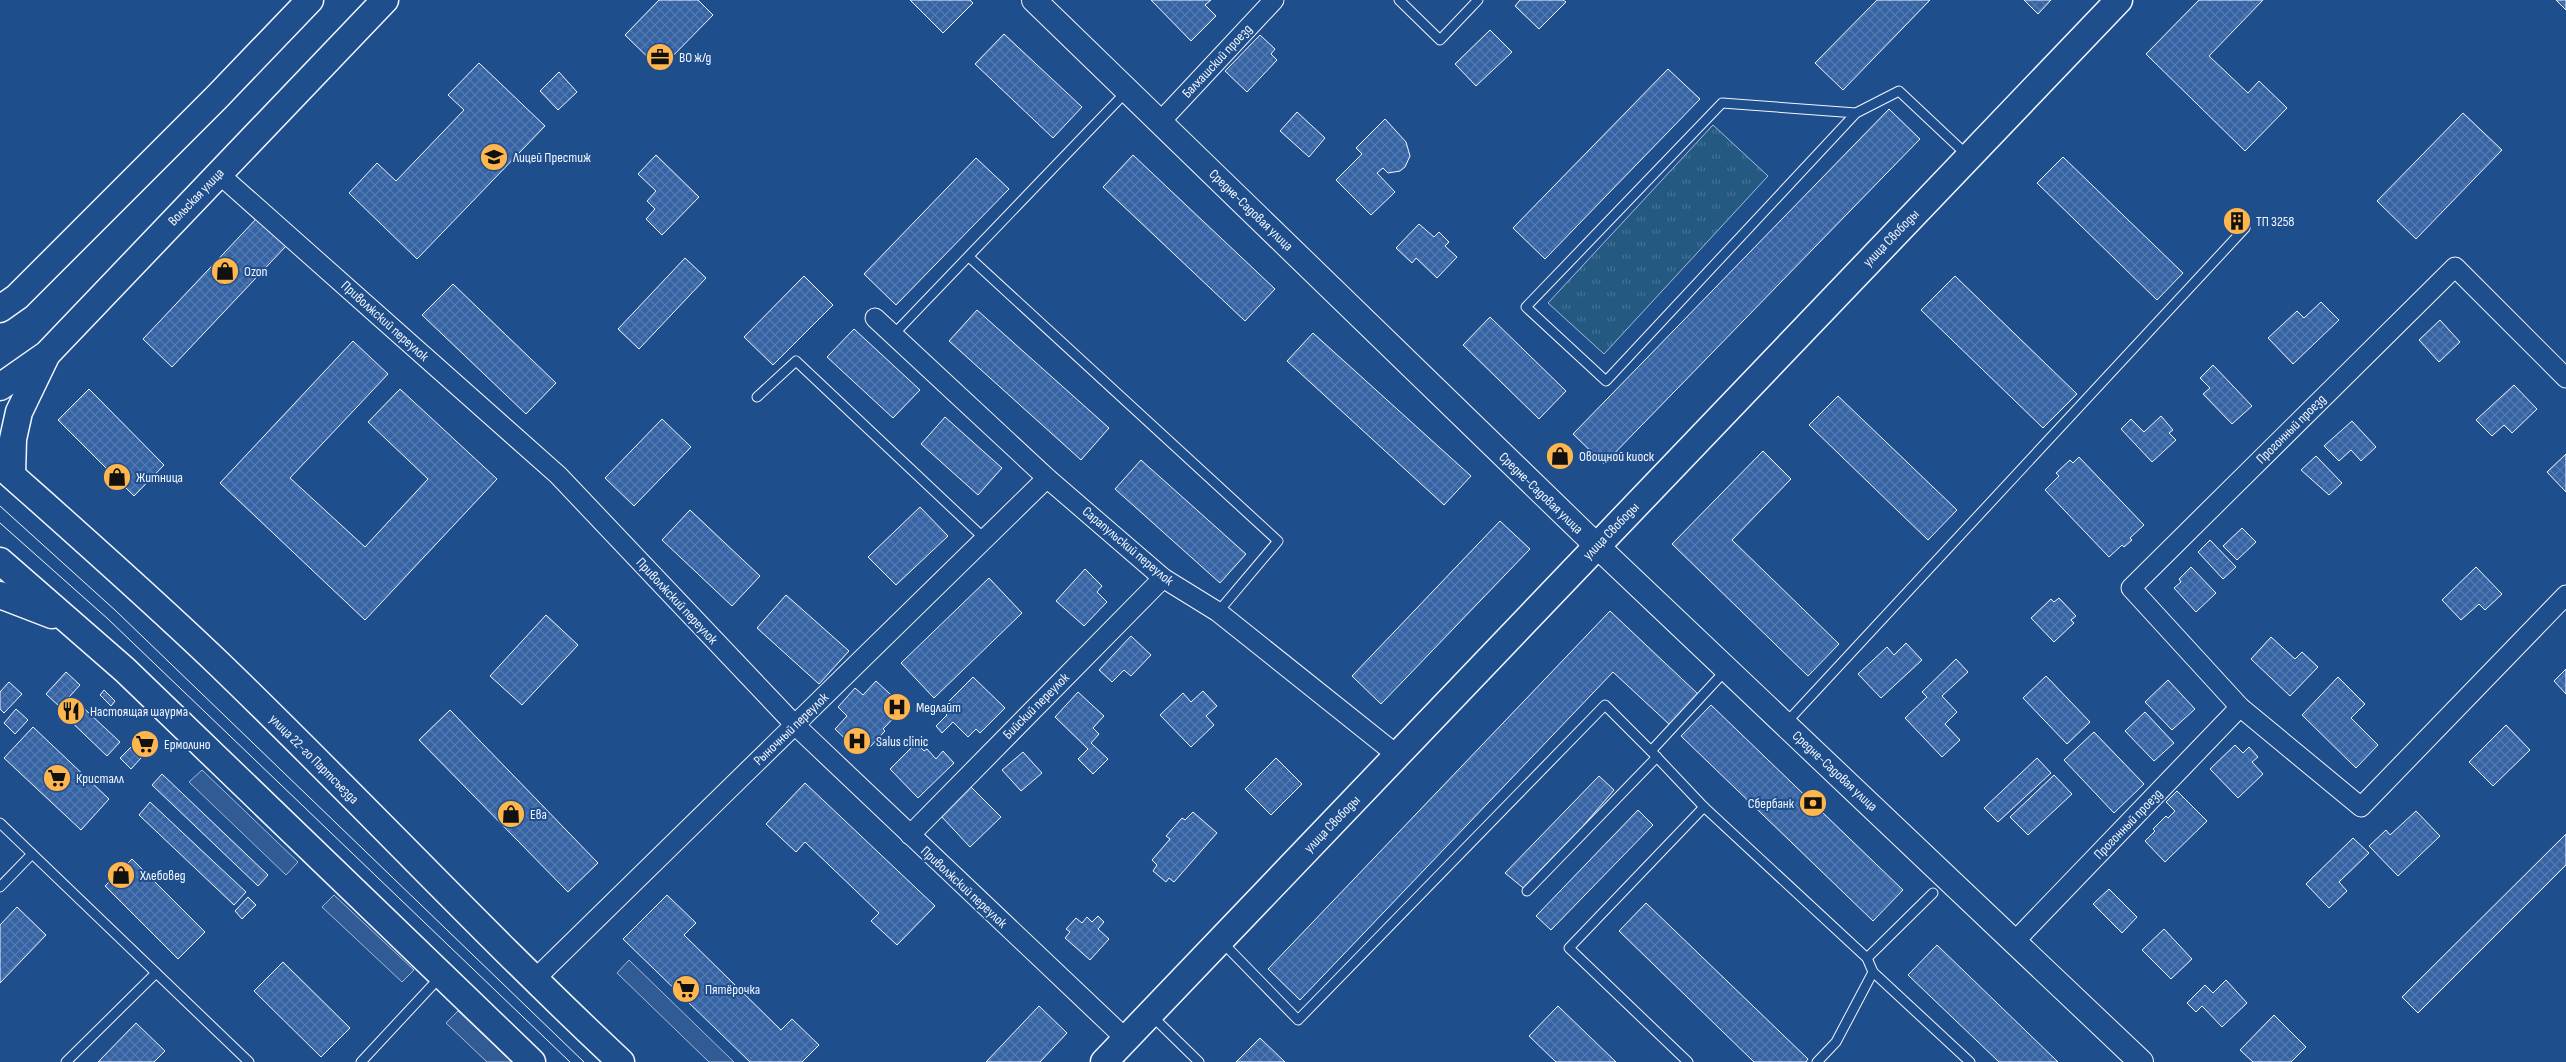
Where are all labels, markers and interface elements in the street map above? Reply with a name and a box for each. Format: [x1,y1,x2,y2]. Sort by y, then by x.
street label: Балхашский проезд [1178,21,1256,101]
office icon: ВО ж/д [645,42,675,72]
place label: ВО ж/д [679,49,711,66]
school or university icon: Лицей Престиж [479,142,509,172]
place label: Лицей Престиж [512,149,591,166]
street label: Вольская улица [164,165,228,229]
street label: Средне-Садовая улица [1205,166,1297,254]
street label: улица Свободы [1859,206,1923,270]
building icon: ТП 3258 [2222,206,2252,236]
place label: ТП 3258 [2256,213,2294,230]
shop icon: Ozon [210,256,240,286]
place label: Ozon [244,263,268,280]
street label: Приволжский переулок [338,277,433,365]
street label: Прогонный проезд [2253,391,2329,467]
shop icon: Овощной киоск [1545,441,1575,471]
place label: Овощной киоск [1579,448,1655,465]
street label: Средне-Садовая улица [1495,449,1587,537]
shop icon: Житница [102,462,132,492]
place label: Житница [136,469,183,486]
street label: улица Свободы [1579,499,1643,563]
street label: Сарапульский переулок [1079,503,1178,590]
street label: Приволжский переулок [633,554,722,648]
street label: Бийский переулок [999,669,1073,743]
street label: Рыночный переулок [750,689,832,769]
hospital icon: Медлайт [882,692,912,722]
restaurant icon: Настоящая шаурма [56,696,86,726]
place label: Медлайт [916,699,961,716]
place label: Настоящая шаурма [90,703,188,720]
street label: улица 22-го Партсъезда [266,711,362,807]
hospital icon: Salus clinic [842,726,872,756]
street label: Средне-Садовая улица [1789,727,1881,815]
supermarket icon: Ермолино [130,729,160,759]
place label: Salus clinic [876,733,928,750]
place label: Ермолино [164,736,211,753]
supermarket icon: Кристалл [42,763,72,793]
place label: Кристалл [76,770,124,787]
street label: Прогонный проезд [2090,785,2166,863]
bank icon: Сбербанк [1798,788,1828,818]
street label: улица Свободы [1300,792,1364,856]
place label: Сбербанк [1748,795,1795,812]
shop icon: Ева [496,799,526,829]
place label: Ева [530,806,547,823]
street label: Приволжский переулок [917,843,1011,932]
shop icon: Хлебовед [106,860,136,890]
place label: Хлебовед [139,867,186,884]
supermarket icon: Пятёрочка [671,974,701,1004]
place label: Пятёрочка [705,981,760,998]

